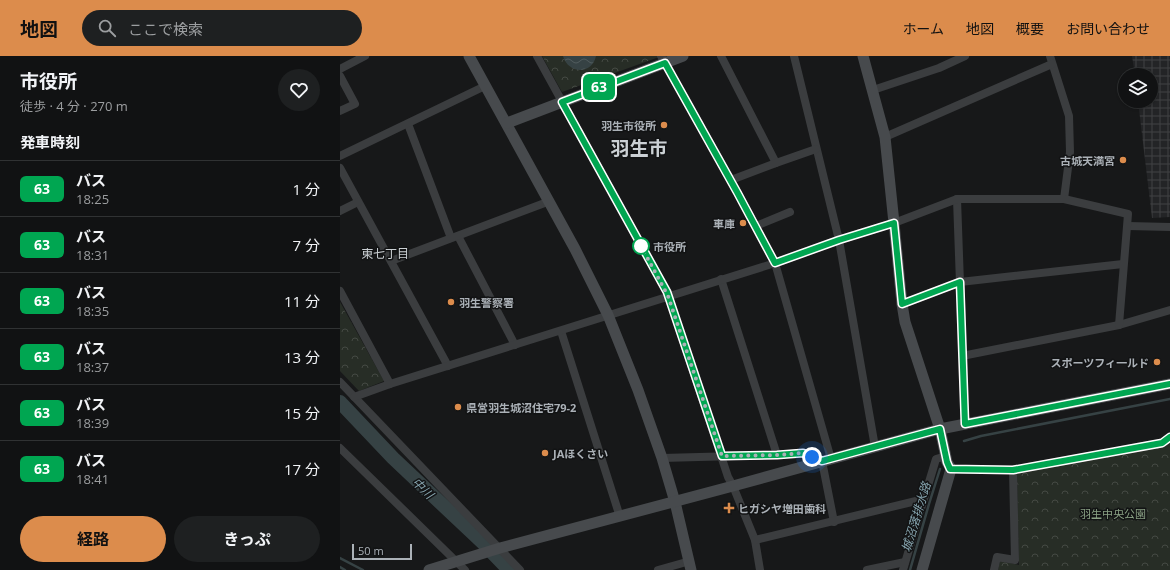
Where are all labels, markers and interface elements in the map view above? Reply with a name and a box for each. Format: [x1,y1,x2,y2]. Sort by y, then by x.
search box [82,10,362,46]
text: 地図 [20,16,58,42]
icon: search [96,17,118,39]
text: ここで検索 [128,19,203,39]
text: ホーム [902,19,944,38]
text: 地図 [966,19,994,38]
text: 概要 [1016,19,1044,38]
text: お問い合わせ [1066,19,1150,38]
text: 市役所 [20,68,77,94]
map controls [1118,68,1158,108]
button: layers [1118,68,1158,108]
button: heart [278,69,320,111]
line badge: 63 [581,74,617,100]
text: 63 [591,77,607,96]
text: 徒歩 · 4 分 · 270 m [20,97,128,115]
place label: 羽生市役所 [601,118,656,133]
marker: 羽生市役所 [659,120,669,130]
text: 発車時刻 [20,132,80,152]
district label: 羽生市 [610,135,668,161]
place label: 古城天満宮 [1060,153,1115,168]
marker: 古城天満宮 [1118,155,1128,165]
text: バス [76,170,106,190]
text: 63 [34,179,50,198]
text: 1 分 [293,179,320,199]
text: 18:25 [76,190,109,208]
place label: 車庫 [713,216,735,231]
marker: 車庫 [738,218,748,228]
text: バス [76,226,106,246]
text: 63 [34,235,50,254]
text: 7 分 [293,235,320,255]
marker: 市役所 [632,237,650,255]
place label: 市役所 [653,239,686,254]
district label: 東七丁目 [361,245,409,262]
text: 18:31 [76,246,109,264]
text: バス [76,282,106,302]
text: 63 [34,291,50,310]
text: 11 分 [284,291,320,311]
place label: 羽生警察署 [459,295,514,310]
marker: 羽生警察署 [446,297,456,307]
text: 18:35 [76,302,109,320]
text: バス [76,338,106,358]
text: 63 [34,347,50,366]
text: 13 分 [284,347,320,367]
place label: スポーツフィ一ルド [1050,355,1149,370]
marker: スポーツフィ一ルド [1152,357,1162,367]
text: 18:37 [76,358,109,376]
text: バス [76,394,106,414]
place label: 県営羽生城沼住宅79-2 [466,400,576,415]
marker: 県営羽生城沼住宅79-2 [453,402,463,412]
text: 63 [34,403,50,422]
text: 15 分 [284,403,320,423]
text: 18:39 [76,414,109,432]
place label: JAほくさい [552,446,608,461]
your location [802,447,822,467]
marker: JAほくさい [540,448,550,458]
text: バス [76,450,106,470]
text: 63 [34,459,50,478]
text: 17 分 [284,459,320,479]
text: 18:41 [76,470,109,488]
water label: 中川 [408,474,439,504]
water label: 城沼落排水路 [897,479,935,554]
place label: ヒガシヤ増田歯科 [738,501,826,516]
marker: ヒガシヤ増田歯科 [723,502,735,514]
park label: 羽生中央公園 [1080,506,1146,521]
button: 経路 [20,516,166,562]
button: きっぷ [174,516,320,562]
scale bar [352,542,412,561]
text: 50 m [358,543,384,558]

